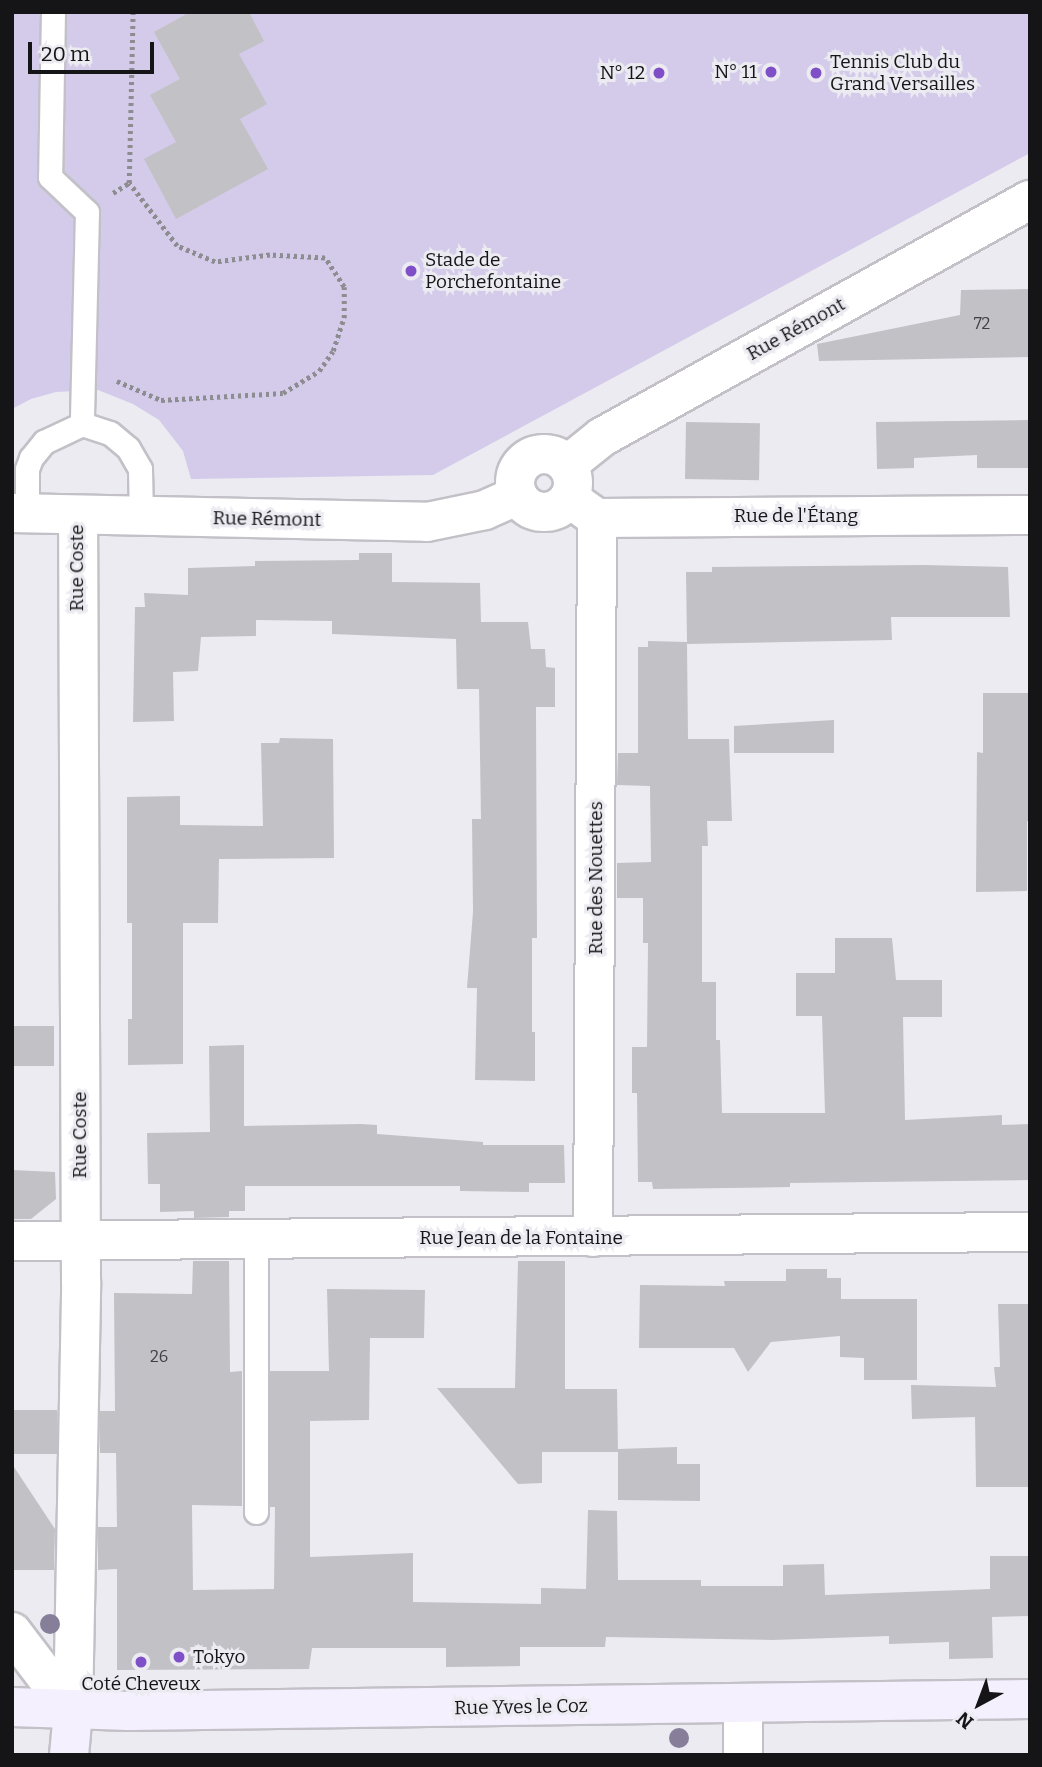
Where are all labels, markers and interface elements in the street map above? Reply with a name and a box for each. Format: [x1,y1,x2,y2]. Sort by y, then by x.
scale bar [32,28,158,72]
text: 20 m [41,41,90,67]
place label: Tennis Club du Grand Versailles [830,51,975,95]
place label: N° 11 [714,61,757,83]
place label: N° 12 [600,62,645,84]
marker: N° 11 [763,64,779,80]
marker: N° 12 [651,65,667,81]
marker: Tennis Club du Grand Versailles [808,65,824,81]
place label: Stade de Porchefontaine [425,249,561,293]
marker: Stade de Porchefontaine [403,263,419,279]
street label: Rue Rémont [743,293,849,365]
house number: 72 [974,314,990,334]
street label: Rue de l'Étang [734,505,858,527]
street label: Rue Rémont [213,507,321,531]
street label: Rue Coste [66,525,88,611]
street label: Rue des Nouettes [585,801,607,955]
street label: Rue Coste [69,1092,91,1178]
street label: Rue Jean de la Fontaine [419,1227,623,1249]
house number: 26 [150,1347,168,1367]
place label: Tokyo [193,1646,245,1668]
marker: Tokyo [171,1649,187,1665]
marker: Coté Cheveux [133,1654,149,1670]
north arrow [944,1669,1014,1739]
place label: Coté Cheveux [81,1673,201,1695]
street label: Rue Yves le Coz [454,1694,588,1720]
text: N [952,1707,978,1734]

